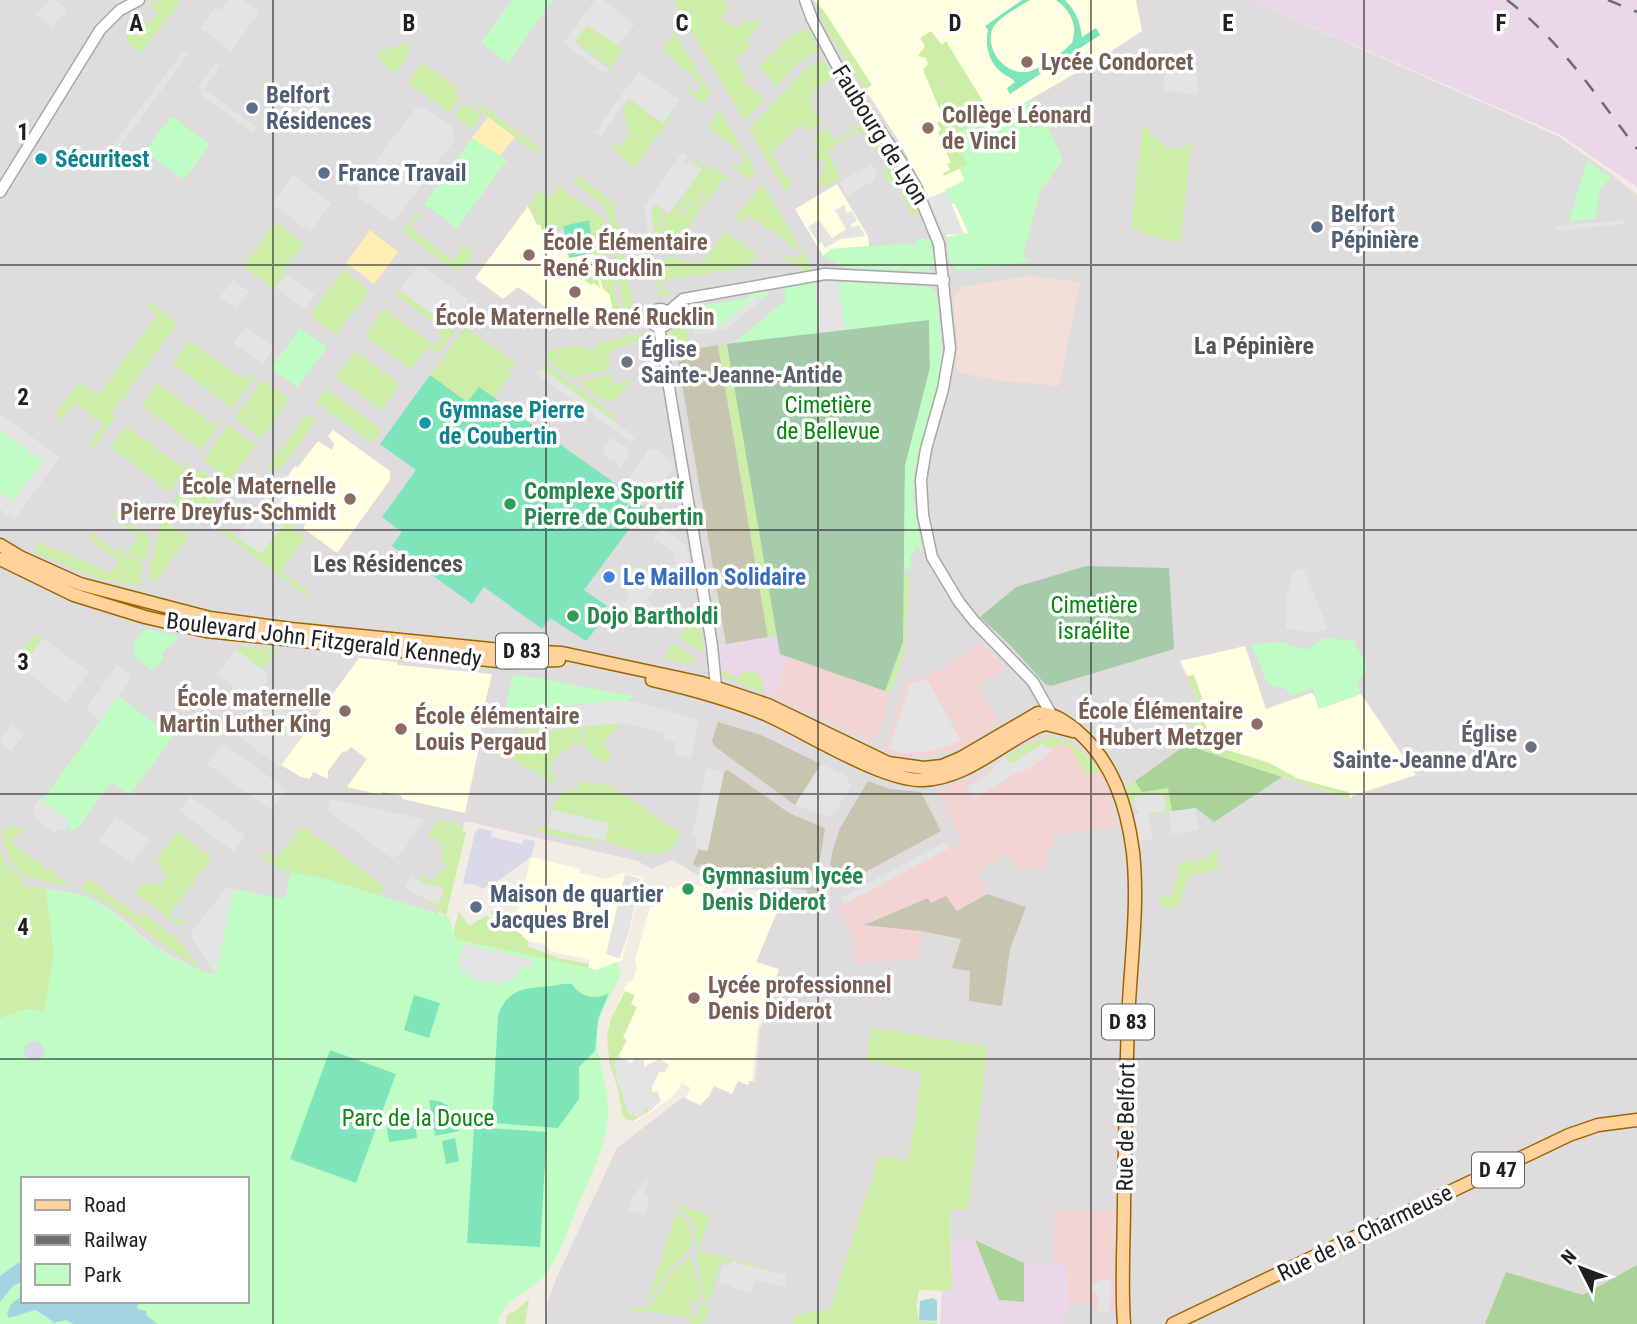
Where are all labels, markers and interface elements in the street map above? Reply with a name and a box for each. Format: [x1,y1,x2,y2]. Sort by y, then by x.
text: A [129,10,143,37]
text: B [403,10,415,37]
text: C [675,10,689,37]
text: D [949,10,962,37]
text: E [1222,10,1234,37]
text: F [1496,10,1507,37]
place label: Lycée Condorcet [1041,49,1193,76]
marker: Lycée Condorcet [1019,54,1035,70]
street label: Faubourg de Lyon [826,60,934,210]
place label: Belfort Résidences [266,82,372,135]
marker: Belfort Résidences [244,100,260,116]
place label: Collège Léonard de Vinci [942,102,1091,155]
text: 1 [17,119,29,146]
marker: Collège Léonard de Vinci [920,120,936,136]
place label: Sécuritest [55,146,149,173]
marker: Sécuritest [33,151,49,167]
place label: France Travail [338,160,467,187]
marker: France Travail [316,165,332,181]
place label: Belfort Pépinière [1331,201,1419,254]
marker: Belfort Pépinière [1309,219,1325,235]
place label: École Élémentaire René Rucklin [543,228,708,282]
marker: École Élémentaire René Rucklin [521,247,537,263]
marker: École Maternelle René Rucklin [567,284,583,300]
place label: École Maternelle René Rucklin [435,303,715,331]
district label: La Pépinière [1194,332,1314,360]
place label: Église Sainte-Jeanne-Antide [641,335,843,389]
marker: Église Sainte-Jeanne-Antide [619,354,635,370]
text: 2 [17,384,29,411]
park label: Cimetière de Bellevue [776,392,880,445]
place label: Gymnase Pierre de Coubertin [439,397,585,450]
marker: Gymnase Pierre de Coubertin [417,415,433,431]
place label: École Maternelle Pierre Dreyfus-Schmidt [120,472,336,526]
place label: Complexe Sportif Pierre de Coubertin [524,478,704,531]
marker: École Maternelle Pierre Dreyfus-Schmidt [342,491,358,507]
marker: Complexe Sportif Pierre de Coubertin [502,496,518,512]
district label: Les Résidences [313,550,463,578]
place label: Le Maillon Solidaire [623,564,806,591]
marker: Le Maillon Solidaire [601,569,617,585]
park label: Cimetière israélite [1051,592,1137,645]
place label: Dojo Bartholdi [587,603,719,630]
street label: Boulevard John Fitzgerald Kennedy [165,607,484,673]
marker: Dojo Bartholdi [565,608,581,624]
road number: D 83 [496,634,548,668]
text: 3 [17,649,29,676]
place label: École maternelle Martin Luther King [159,684,331,738]
place label: École Élémentaire Hubert Metzger [1078,697,1243,751]
place label: École élémentaire Louis Pergaud [415,702,579,756]
marker: École maternelle Martin Luther King [337,703,353,719]
marker: École Élémentaire Hubert Metzger [1249,716,1265,732]
place label: Église Sainte-Jeanne d'Arc [1333,720,1517,774]
marker: École élémentaire Louis Pergaud [393,721,409,737]
marker: Église Sainte-Jeanne d'Arc [1523,739,1539,755]
place label: Gymnasium lycée Denis Diderot [702,863,863,916]
place label: Maison de quartier Jacques Brel [490,881,664,934]
marker: Gymnasium lycée Denis Diderot [680,881,696,897]
marker: Maison de quartier Jacques Brel [468,899,484,915]
text: 4 [17,914,29,941]
place label: Lycée professionnel Denis Diderot [708,972,892,1025]
marker: Lycée professionnel Denis Diderot [686,990,702,1006]
road number: D 83 [1102,1004,1154,1040]
street label: Rue de Belfort [1111,1062,1141,1192]
park label: Parc de la Douce [342,1105,494,1132]
road number: D 47 [1472,1152,1524,1188]
legend [21,1177,248,1303]
street label: Rue de la Charmeuse [1273,1179,1457,1287]
text: Road [84,1193,126,1217]
text: Railway [84,1228,147,1252]
north arrow [1546,1233,1616,1303]
text: N [1556,1245,1581,1269]
text: Park [84,1263,122,1287]

